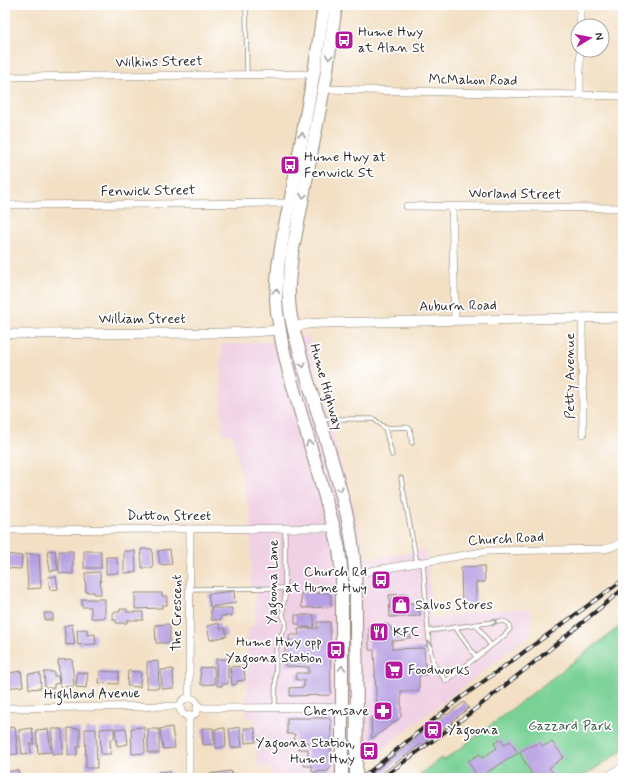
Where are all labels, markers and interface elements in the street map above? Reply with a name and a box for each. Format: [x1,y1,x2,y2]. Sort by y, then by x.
north arrow [570,18,610,58]
place label: Hume Hwy at Alan St [358,23,425,57]
bus stop icon: Hume Hwy at Alan St [333,29,355,51]
text: N [591,32,606,41]
street label: Wilkins Street [115,52,203,72]
one-way arrow [325,54,334,61]
street label: McMahon Road [428,70,518,90]
one-way arrow [298,132,306,139]
place label: Hume Hwy at Fenwick St [304,148,386,182]
bus stop icon: Hume Hwy at Fenwick St [279,154,301,176]
street label: Fenwick Street [101,181,196,201]
street label: Worland Street [468,184,562,204]
one-way arrow [299,193,308,200]
one-way arrow [272,288,281,294]
street label: Auburn Road [419,296,497,316]
street label: William Street [98,310,186,328]
street label: Petty Avenue [561,333,579,419]
street label: Hume Highway [305,342,347,432]
one-way arrow [298,361,307,368]
one-way arrow [305,440,314,447]
one-way arrow [335,486,344,493]
street label: Dutton Street [127,507,211,525]
street label: Church Road [468,528,544,550]
street label: Yagoona Lane [263,539,285,625]
place label: Church Rd at Hume Hwy [285,563,367,597]
bus stop icon: Church Rd at Hume Hwy [370,569,392,591]
street label: The Crescent [168,575,186,651]
shop icon: Salvos Stores [390,594,412,616]
place label: Salvos Stores [415,596,493,614]
one-way arrow [491,618,497,627]
restaurant icon: KFC [368,621,390,643]
place label: KFC [393,623,419,641]
place label: Hume Hwy opp Yagoona Station [226,633,322,669]
bus stop icon: Hume Hwy opp Yagoona Station [325,639,347,661]
one-way arrow [425,641,434,647]
supermarket icon: Foodworks [383,659,405,681]
place label: Foodworks [408,661,470,679]
one-way arrow [338,665,346,671]
street label: Highland Avenue [44,684,141,706]
pharmacy icon: Chemsave [372,700,394,722]
place label: Chemsave [303,702,369,720]
park label: Gazzard Park [528,717,612,735]
station icon: Yagoona [422,719,444,741]
place label: Yagoona [447,721,499,741]
place label: Yagoona Station, Hume Hwy [256,734,355,768]
bus stop icon: Yagoona Station, Hume Hwy [358,740,380,762]

